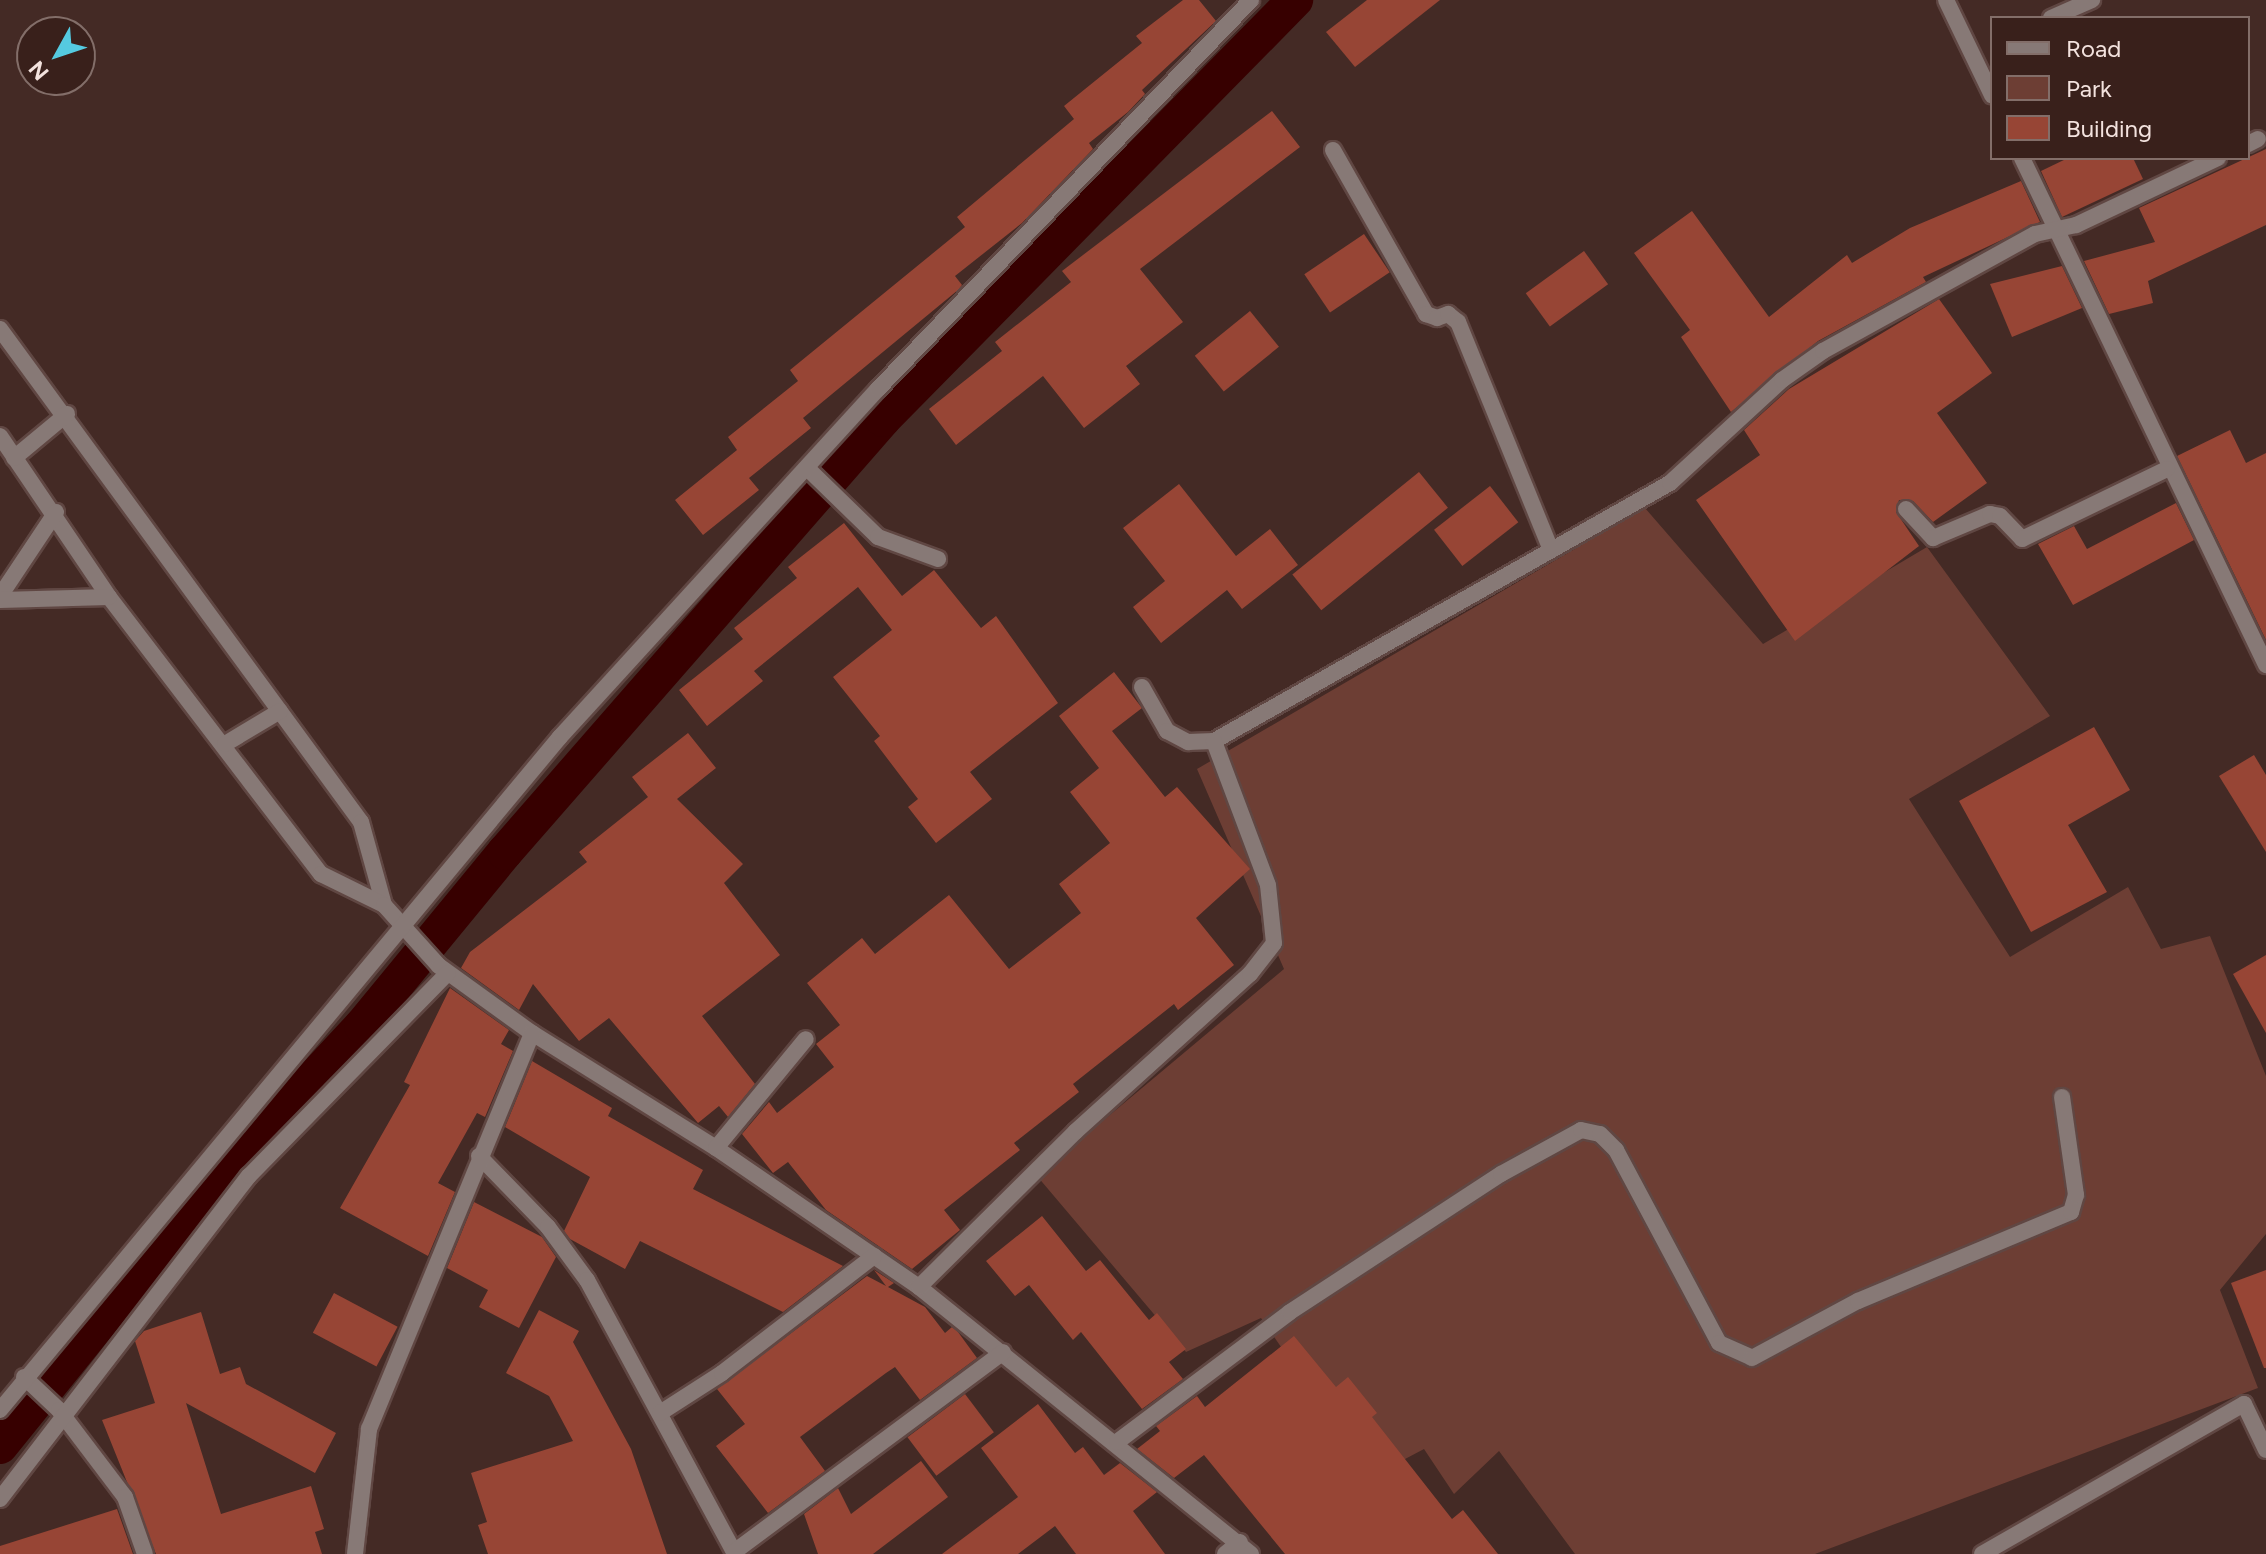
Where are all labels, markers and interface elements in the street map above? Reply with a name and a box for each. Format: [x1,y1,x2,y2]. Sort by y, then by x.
north arrow [16,16,96,96]
legend [1990,16,2250,160]
text: Road [2066,34,2121,63]
text: N [23,55,55,86]
text: Park [2066,74,2112,103]
text: Building [2066,114,2152,143]

